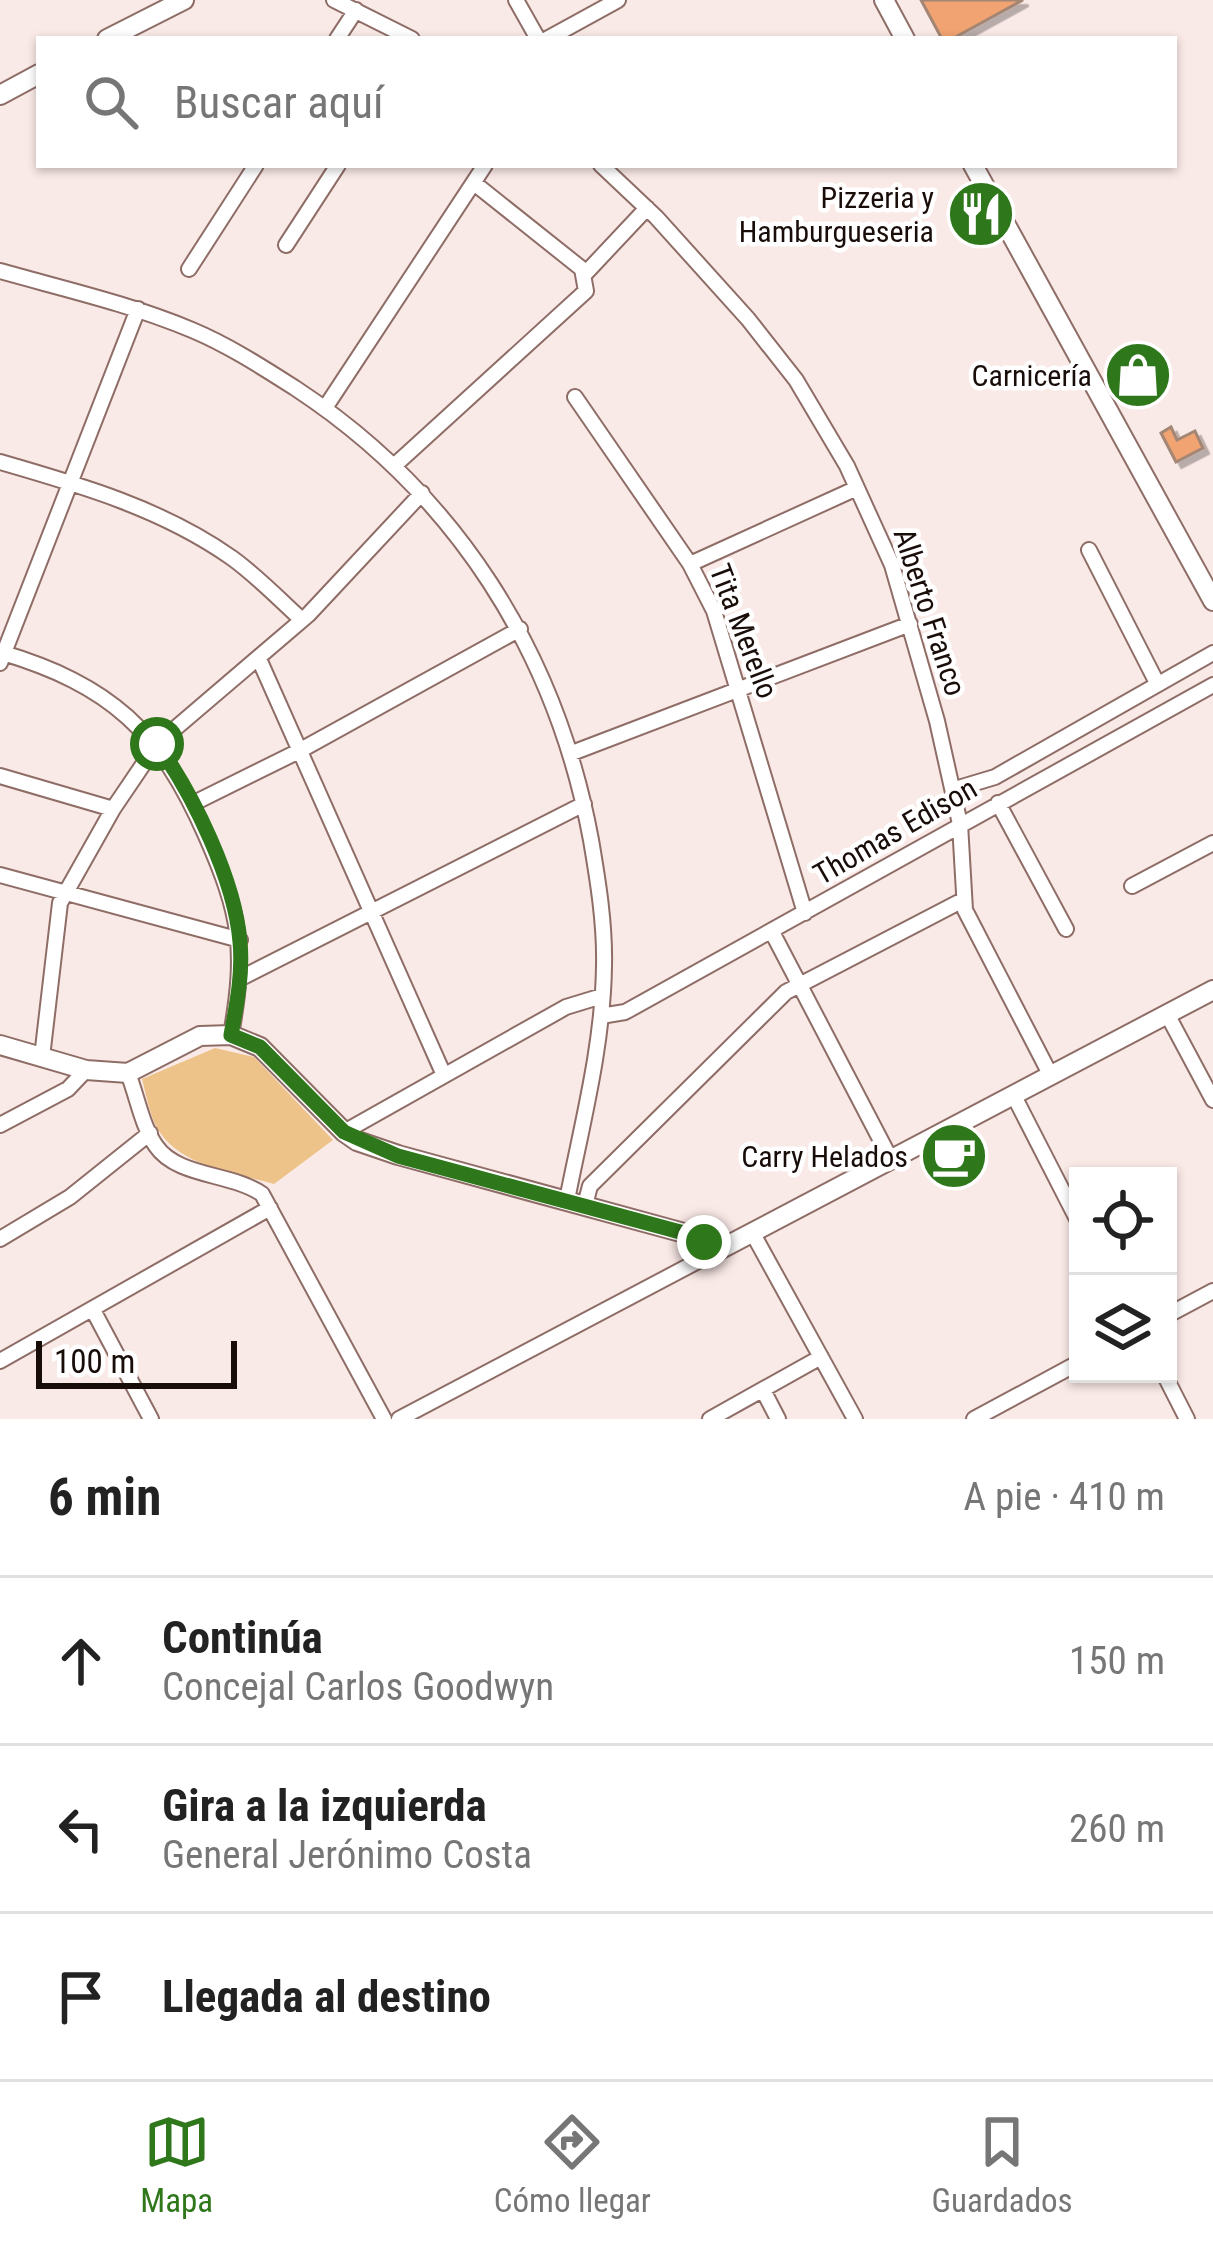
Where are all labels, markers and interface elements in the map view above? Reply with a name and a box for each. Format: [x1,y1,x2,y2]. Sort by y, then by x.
search box [36,36,1177,168]
icon: search [78,69,144,135]
text: Buscar aquí [174,76,384,129]
restaurant icon: Pizzeria y Hamburgueseria [946,179,1016,249]
place label: Pizzeria y Hamburgueseria [739,180,934,249]
shop icon: Carnicería [1103,340,1173,410]
place label: Carnicería [972,358,1092,393]
street label: Alberto Franco [886,524,974,700]
street label: Tita Merello [702,559,786,703]
route start [130,717,184,771]
street label: Thomas Edison [807,770,983,892]
cafe icon: Carry Helados [919,1121,989,1191]
place label: Carry Helados [741,1139,908,1174]
map controls [1069,1167,1177,1383]
button: locate [1069,1167,1177,1275]
route end [677,1215,731,1269]
button: layers [1069,1275,1177,1383]
scale bar [36,1335,237,1388]
text: 100 m [54,1342,135,1381]
text: 6 min [48,1468,161,1527]
text: A pie · 410 m [964,1474,1165,1520]
text: Continúa [162,1611,323,1664]
icon: ahead [48,1628,114,1694]
text: 150 m [1069,1638,1165,1684]
text: Concejal Carlos Goodwyn [162,1664,554,1710]
text: Gira a la izquierda [162,1779,487,1832]
icon: left [48,1796,114,1862]
text: 260 m [1069,1806,1165,1852]
text: General Jerónimo Costa [162,1832,532,1878]
icon: arrive [48,1964,114,2030]
text: Llegada al destino [162,1970,491,2023]
tab: Mapa [140,2109,213,2220]
tab: Cómo llegar [494,2109,651,2220]
tab: Guardados [931,2109,1073,2220]

